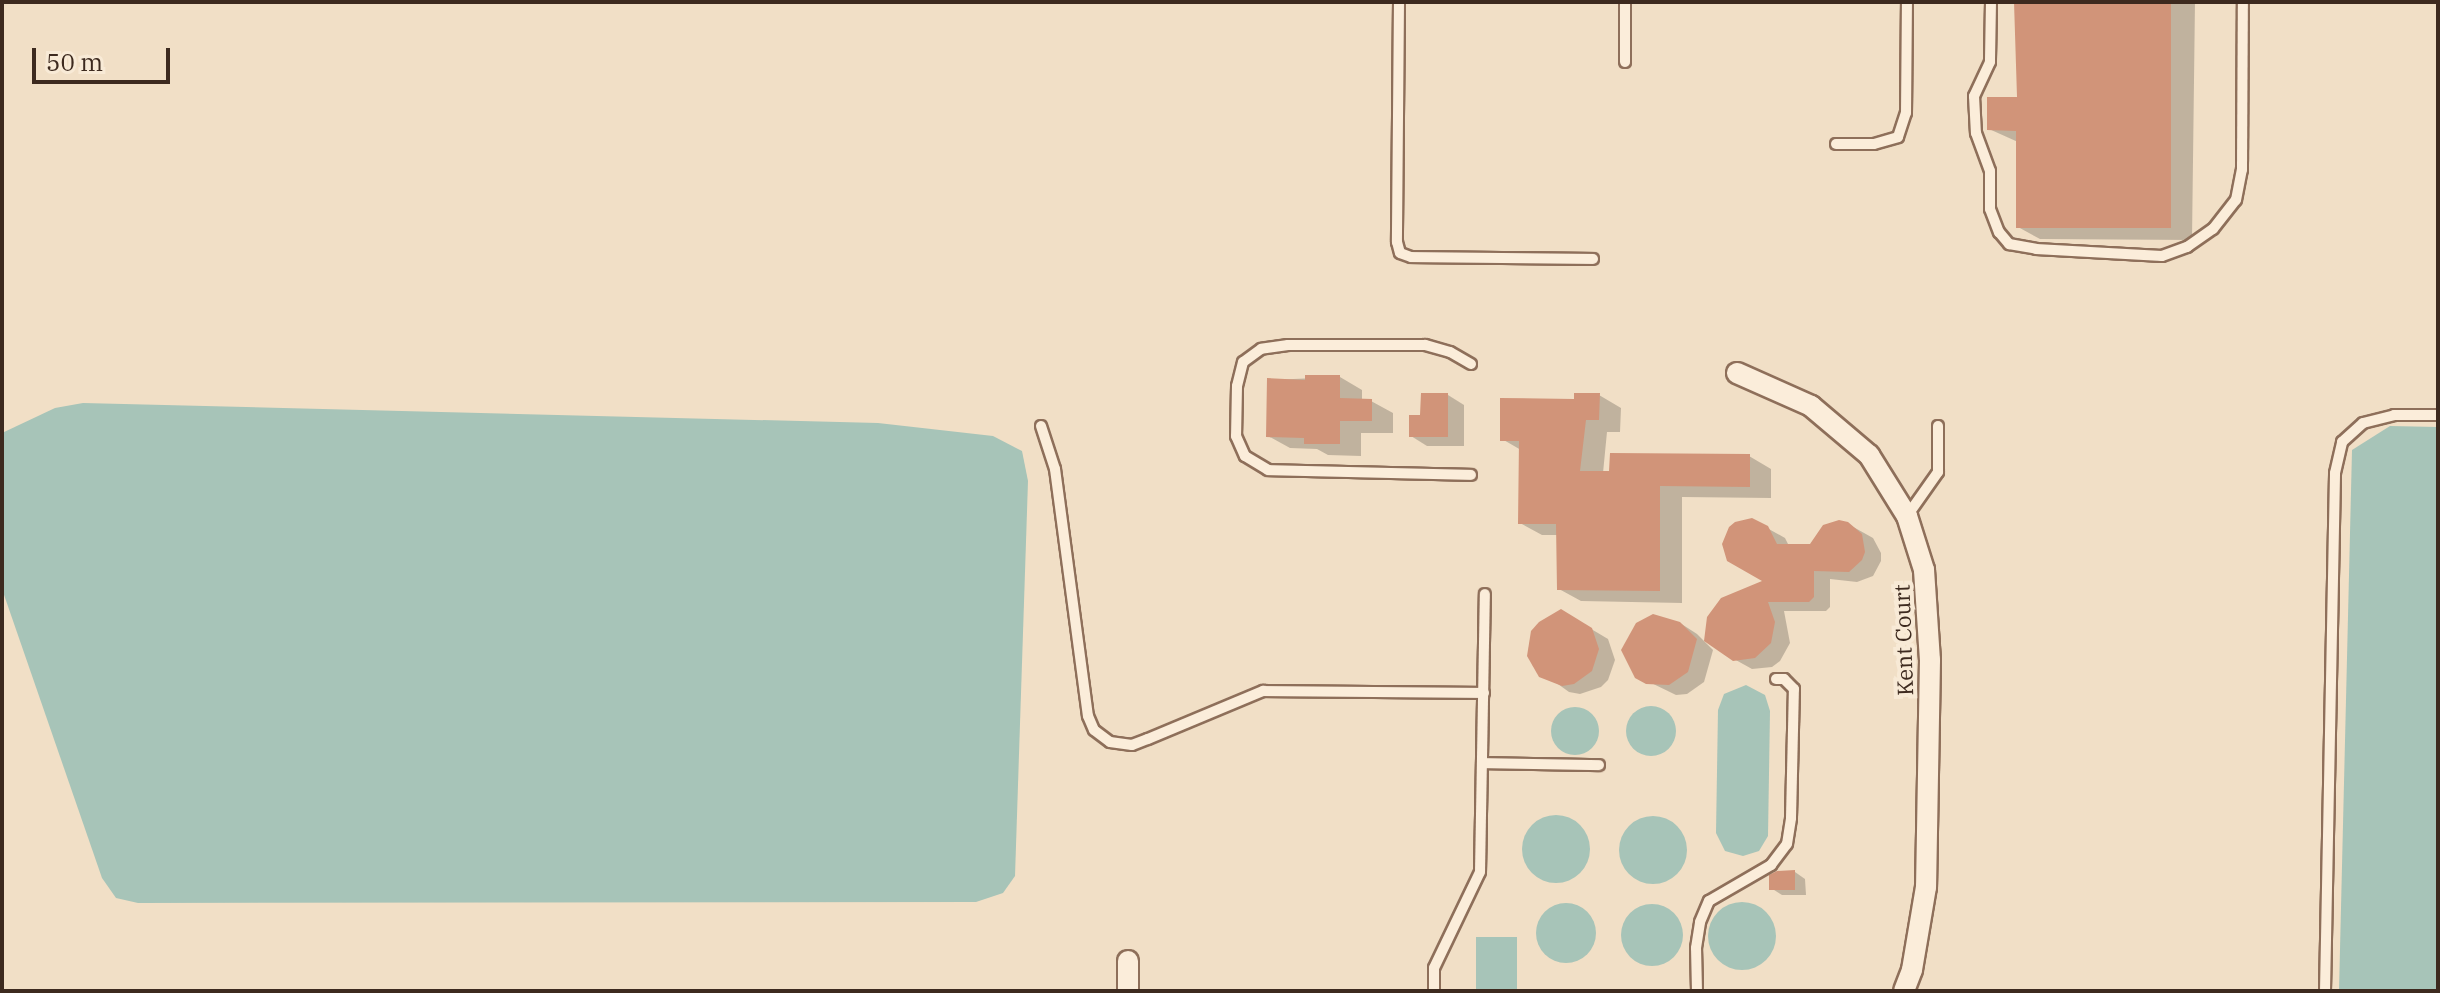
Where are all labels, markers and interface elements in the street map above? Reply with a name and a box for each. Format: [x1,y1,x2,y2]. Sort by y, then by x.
scale bar [36,32,174,82]
text: 50 m [46,46,103,78]
street label: Kent Court [1888,584,1918,696]

